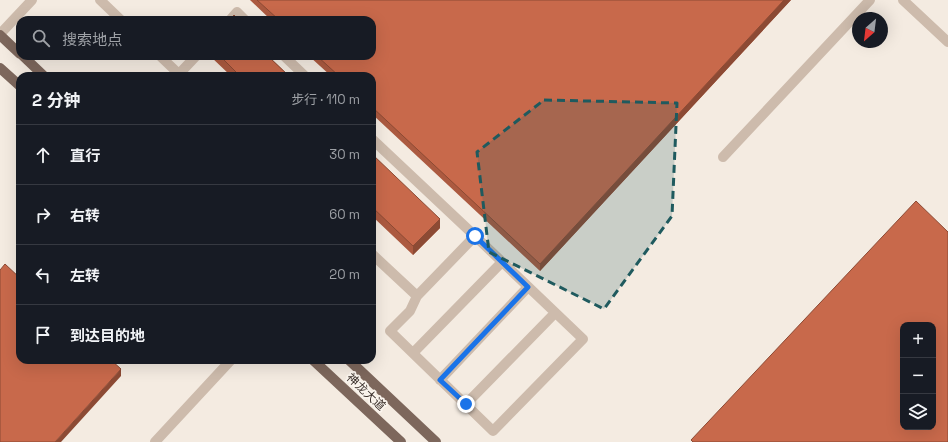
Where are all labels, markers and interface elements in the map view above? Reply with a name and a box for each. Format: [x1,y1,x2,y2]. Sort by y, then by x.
north arrow [852,12,888,48]
search box [16,16,376,60]
icon: search [30,27,52,49]
text: 搜索地点 [62,30,122,49]
text: 2 分钟 [32,89,80,111]
text: 步行 · 110 m [291,91,360,108]
icon: ahead [32,144,54,166]
text: 直行 [70,146,100,165]
text: 30 m [329,146,360,163]
icon: right [32,204,54,226]
text: 右转 [70,206,100,225]
text: 60 m [329,206,360,223]
route start [466,227,484,245]
icon: left [32,264,54,286]
text: 左转 [70,266,100,285]
text: 20 m [329,266,360,283]
map controls [900,322,936,430]
button: + [900,322,936,358]
icon: arrive [32,324,54,346]
text: 到达目的地 [70,326,145,345]
button: − [900,358,936,394]
street label: 神龙大道 [343,370,389,414]
button: layers [900,394,936,430]
route end [457,395,475,413]

